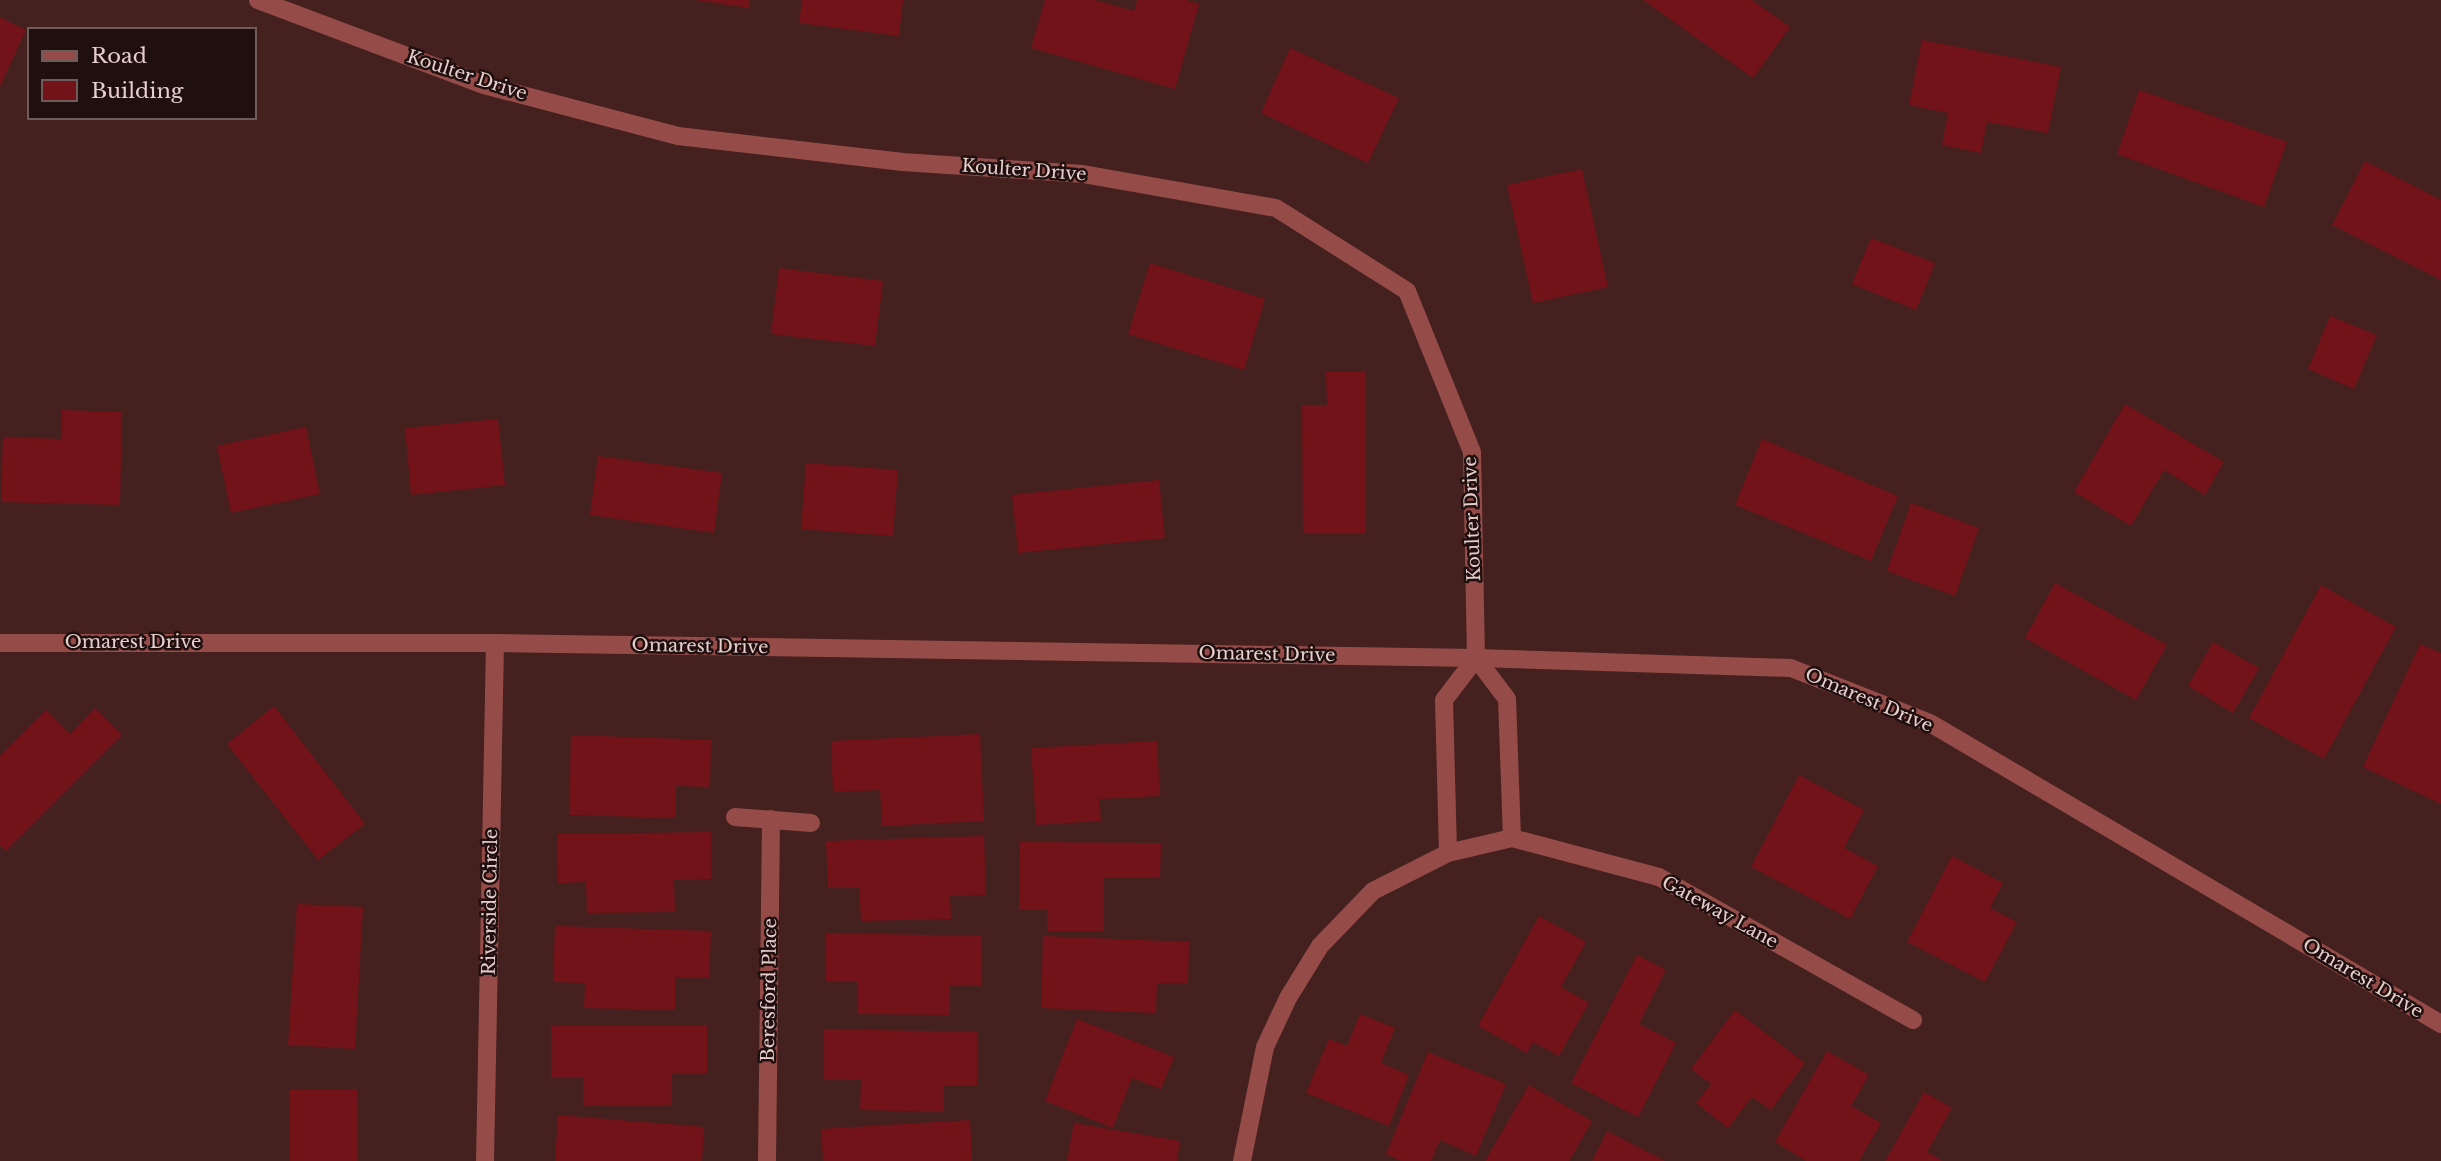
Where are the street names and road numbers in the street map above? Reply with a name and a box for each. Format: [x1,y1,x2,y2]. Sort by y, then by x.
street label: Koulter Drive [404,45,530,105]
street label: Koulter Drive [961,155,1087,185]
street label: Koulter Drive [1459,456,1485,582]
street label: Omarest Drive [65,631,201,653]
street label: Omarest Drive [632,634,768,658]
street label: Omarest Drive [1199,642,1335,666]
street label: Omarest Drive [1802,663,1936,737]
street label: Riverside Circle [478,829,502,975]
street label: Gateway Lane [1658,871,1782,953]
street label: Beresford Place [757,918,781,1062]
street label: Omarest Drive [2299,933,2427,1023]

